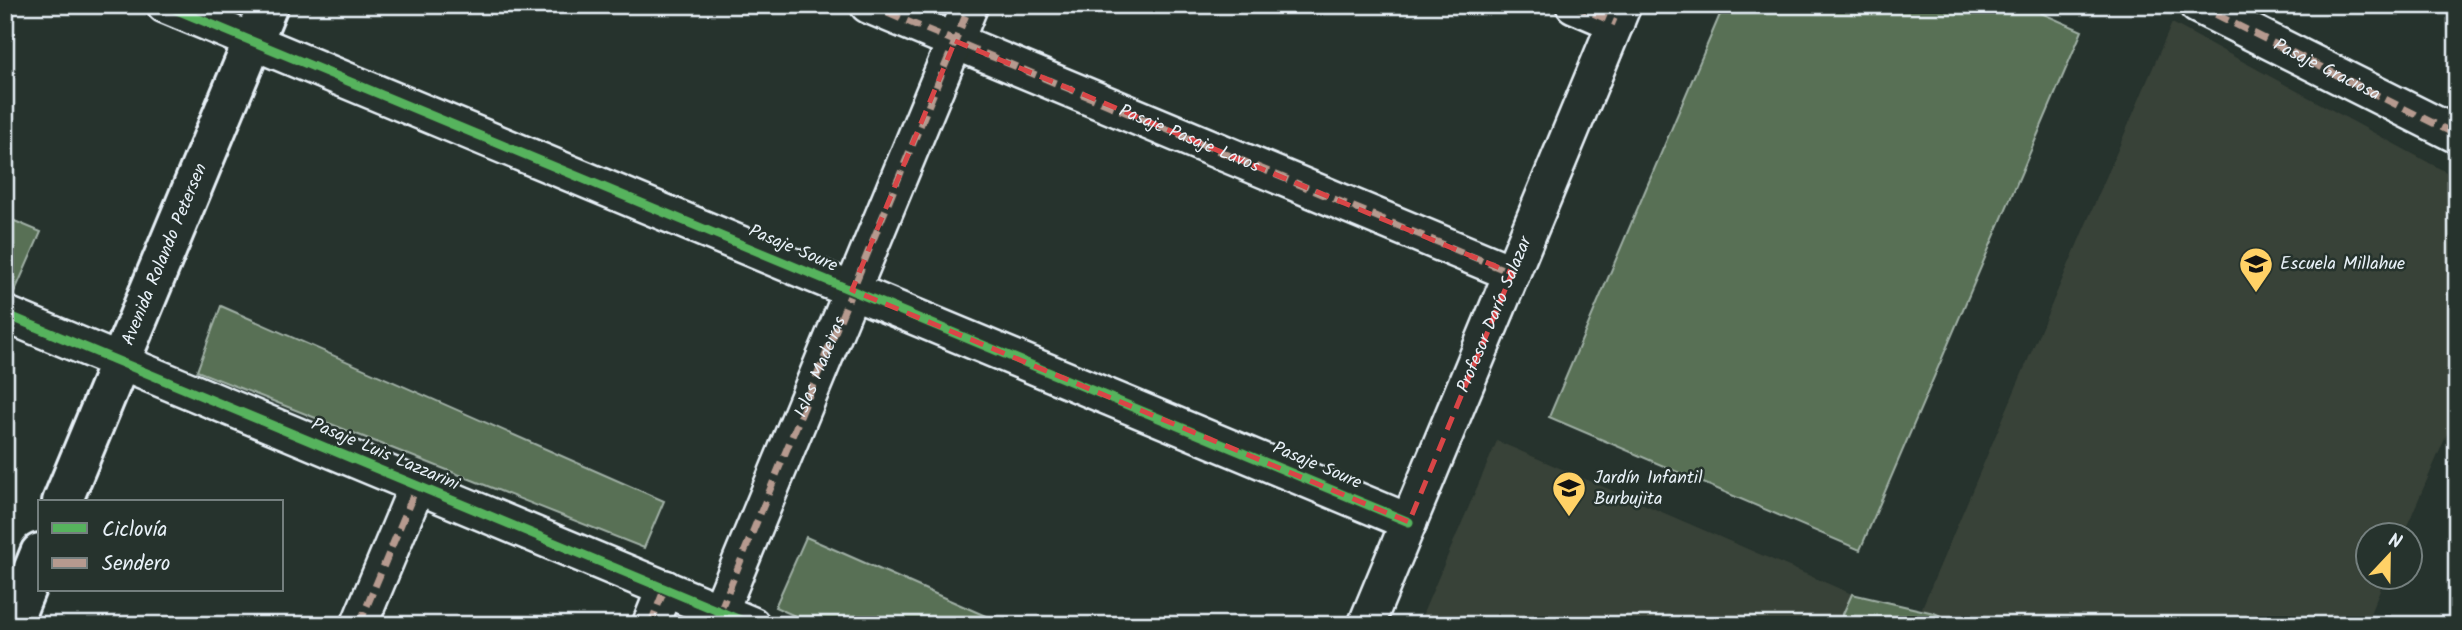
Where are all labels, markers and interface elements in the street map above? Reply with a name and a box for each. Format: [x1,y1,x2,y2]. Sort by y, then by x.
street label: Pasaje Graciosa [2268,31,2385,109]
street label: Pasaje Pasaje Lavos [1114,96,1265,181]
street label: Avenida Rolando Petersen [114,159,215,350]
street label: Pasaje Soure [744,217,842,281]
street label: Profesor Darío Salazar [1449,231,1540,397]
school or university icon: Escuela Millahue [2237,245,2275,294]
place label: Escuela Millahue [2280,250,2405,279]
street label: Islas Madeiras [787,312,855,422]
street label: Pasaje Luis Lazzarini [306,411,464,500]
street label: Pasaje Soure [1268,434,1366,498]
place label: Jardín Infantil Burbujita [1594,464,1703,514]
school or university icon: Jardín Infantil Burbujita [1550,469,1588,518]
legend [38,500,284,592]
text: Ciclovía [102,514,167,547]
north arrow [2354,522,2424,592]
text: N [2383,526,2406,558]
text: Sendero [102,548,170,581]

